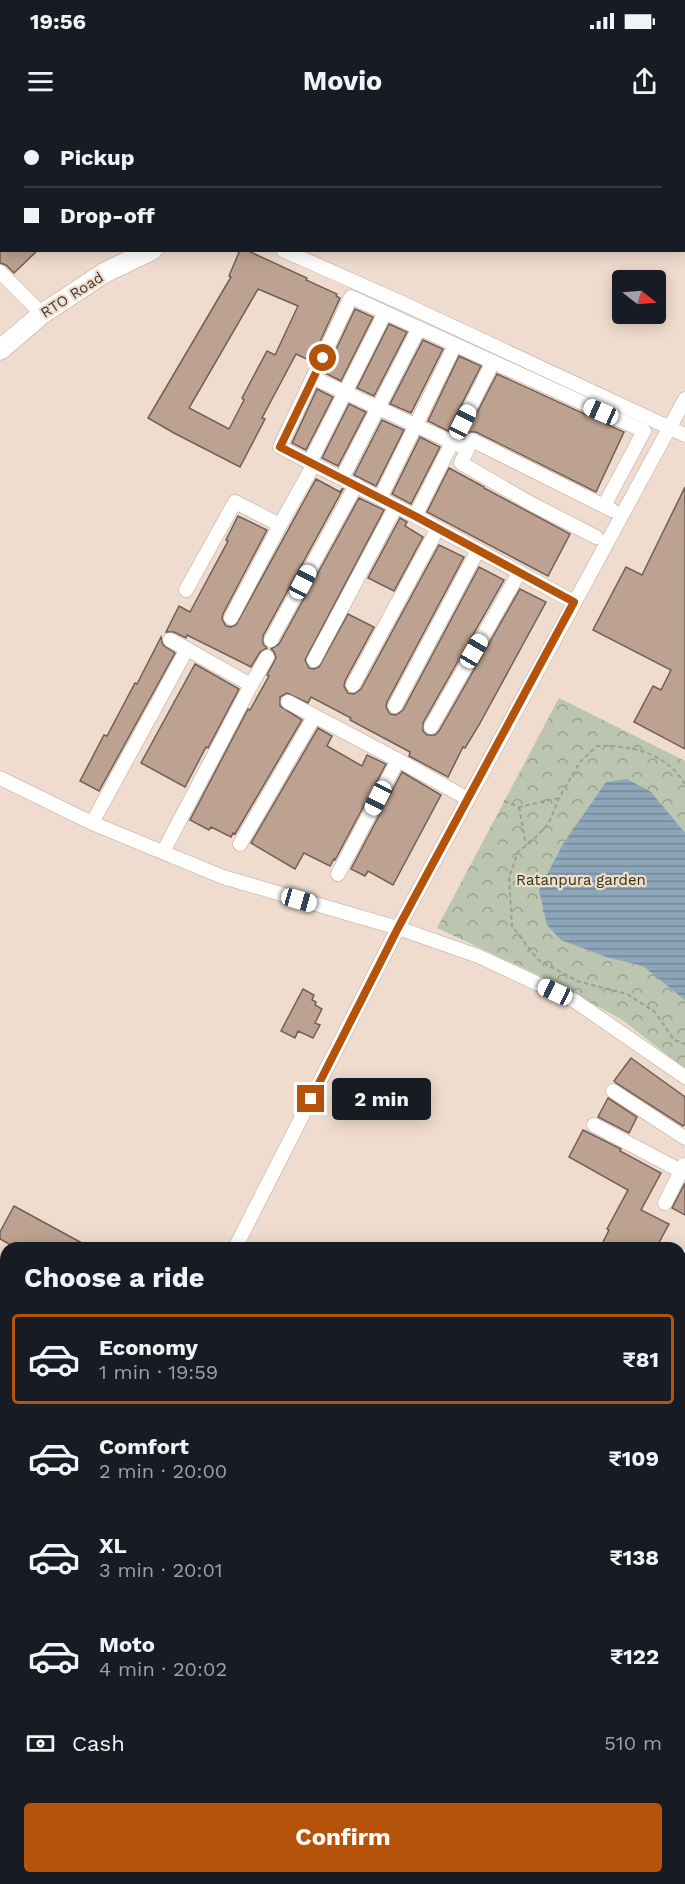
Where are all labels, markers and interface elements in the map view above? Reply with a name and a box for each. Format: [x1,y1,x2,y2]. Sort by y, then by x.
text: 19:56 [30,9,86,34]
icon: menu [24,65,57,98]
text: Movio [303,65,382,97]
icon: share [628,65,661,98]
text: Pickup [60,145,135,170]
text: Drop-off [60,203,155,228]
street label: RTO Road [37,268,107,322]
north arrow [612,270,666,324]
map controls [612,270,666,324]
route start [309,344,336,371]
car [581,396,621,428]
car [447,402,479,442]
car [287,562,319,602]
car [457,631,491,671]
car [362,778,394,818]
park label: Ratanpura garden [516,871,646,889]
car [279,886,319,914]
car [535,976,575,1008]
callout: 2 min [332,1078,431,1120]
route end [297,1085,324,1112]
text: 2 min [354,1087,409,1111]
text: Choose a ride [24,1262,204,1294]
icon: car [27,1332,81,1386]
text: Economy [99,1335,198,1360]
text: ₹81 [623,1347,659,1372]
text: 1 min · 19:59 [99,1360,218,1384]
icon: car [27,1431,81,1485]
text: Comfort [99,1434,189,1459]
text: ₹109 [609,1446,659,1471]
text: 2 min · 20:00 [99,1459,227,1483]
icon: car [27,1530,81,1584]
text: XL [99,1533,127,1558]
text: ₹138 [609,1545,659,1570]
text: 3 min · 20:01 [99,1558,223,1582]
icon: car [27,1629,81,1683]
text: Moto [99,1632,155,1657]
text: ₹122 [610,1644,659,1669]
text: 4 min · 20:02 [99,1657,227,1681]
icon: cash [24,1727,57,1760]
text: Cash [72,1731,125,1756]
text: 510 m [604,1731,662,1755]
button: Confirm [24,1803,662,1872]

